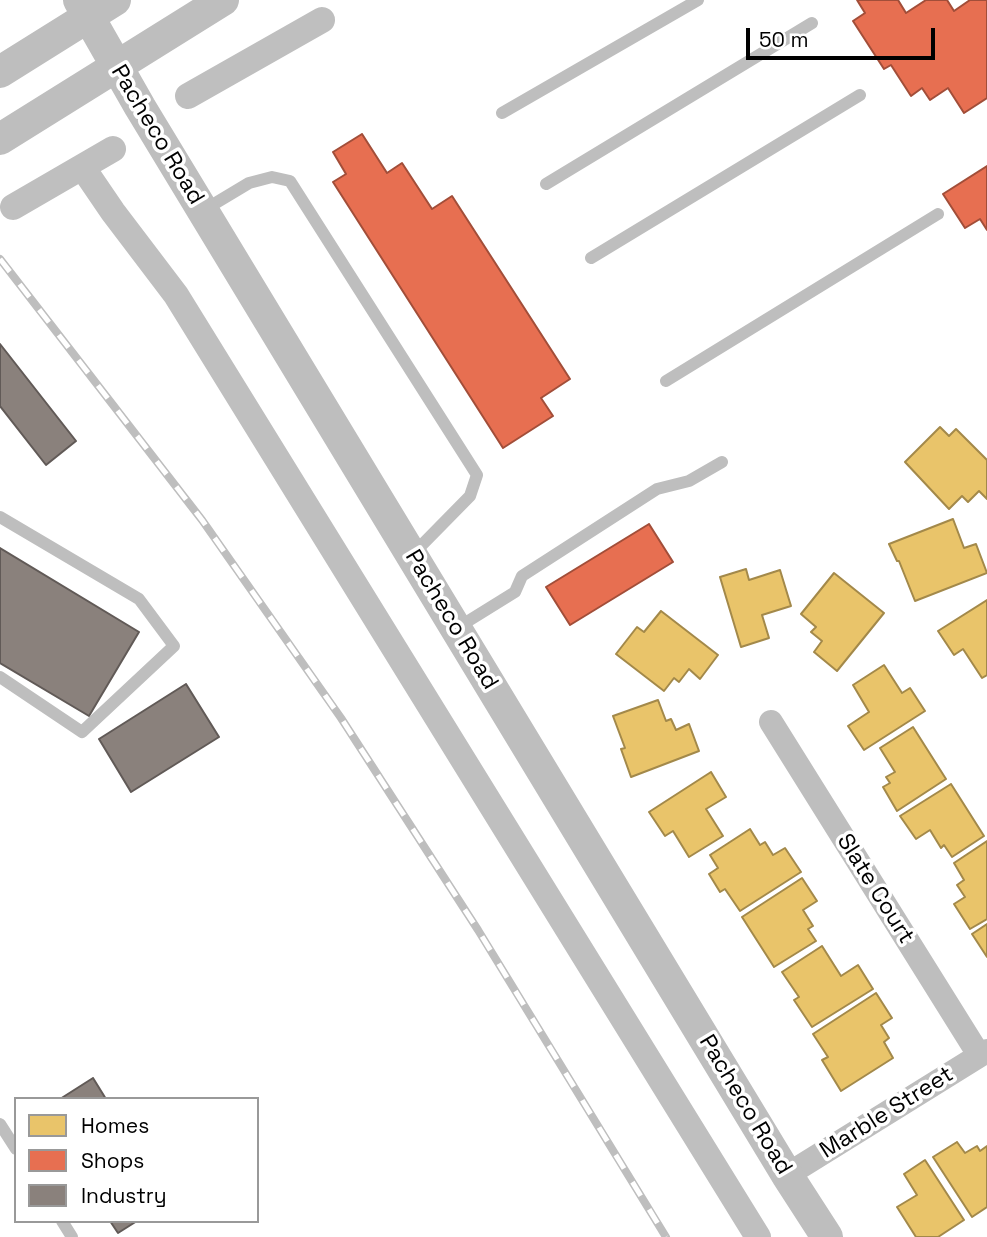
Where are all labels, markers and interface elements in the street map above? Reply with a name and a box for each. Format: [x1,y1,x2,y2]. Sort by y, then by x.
scale bar [749,14,938,58]
text: 50 m [759,26,809,53]
street label: Pacheco Road [104,60,210,210]
street label: Pacheco Road [398,545,504,695]
street label: Slate Court [830,829,920,949]
street label: Pacheco Road [692,1030,798,1180]
street label: Marble Street [815,1061,959,1165]
legend [14,1097,259,1223]
text: Homes [81,1112,149,1139]
text: Shops [81,1147,144,1174]
text: Industry [81,1182,167,1209]

